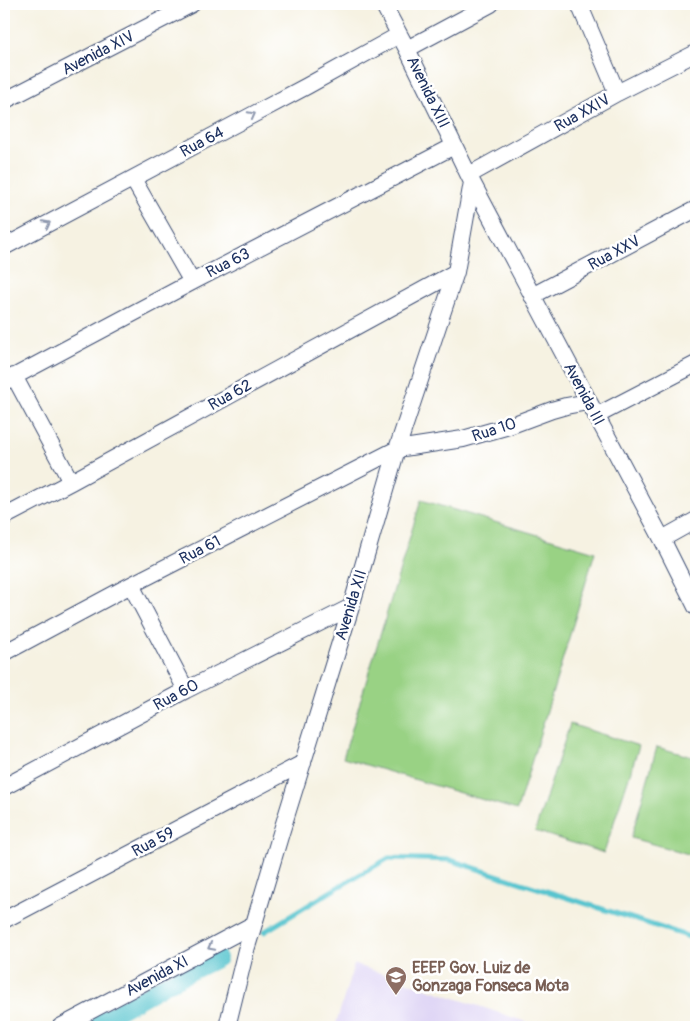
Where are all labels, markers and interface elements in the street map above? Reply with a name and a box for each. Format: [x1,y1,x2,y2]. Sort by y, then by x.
street label: Avenida XIV [59,26,137,80]
street label: Avenida XIII [402,53,454,131]
street label: Rua XXIV [551,90,613,136]
one-way arrow [247,111,256,121]
street label: Rua 64 [177,122,227,162]
one-way arrow [42,220,51,230]
street label: Rua XXV [585,231,643,275]
street label: Rua 63 [203,244,253,282]
street label: Avenida III [559,359,609,429]
street label: Rua 62 [205,375,255,415]
street label: Rua 10 [469,413,519,447]
street label: Rua 61 [176,531,224,569]
street label: Avenida XII [331,567,371,643]
street label: Rua 60 [150,675,202,715]
street label: Rua 59 [128,823,178,861]
one-way arrow [208,941,217,951]
street label: Avenida XI [122,951,192,1001]
place label: EEEP Gov. Luiz de Gonzaga Fonseca Mota [412,958,569,996]
school or university icon: EEEP Gov. Luiz de Gonzaga Fonseca Mota [384,965,408,996]

